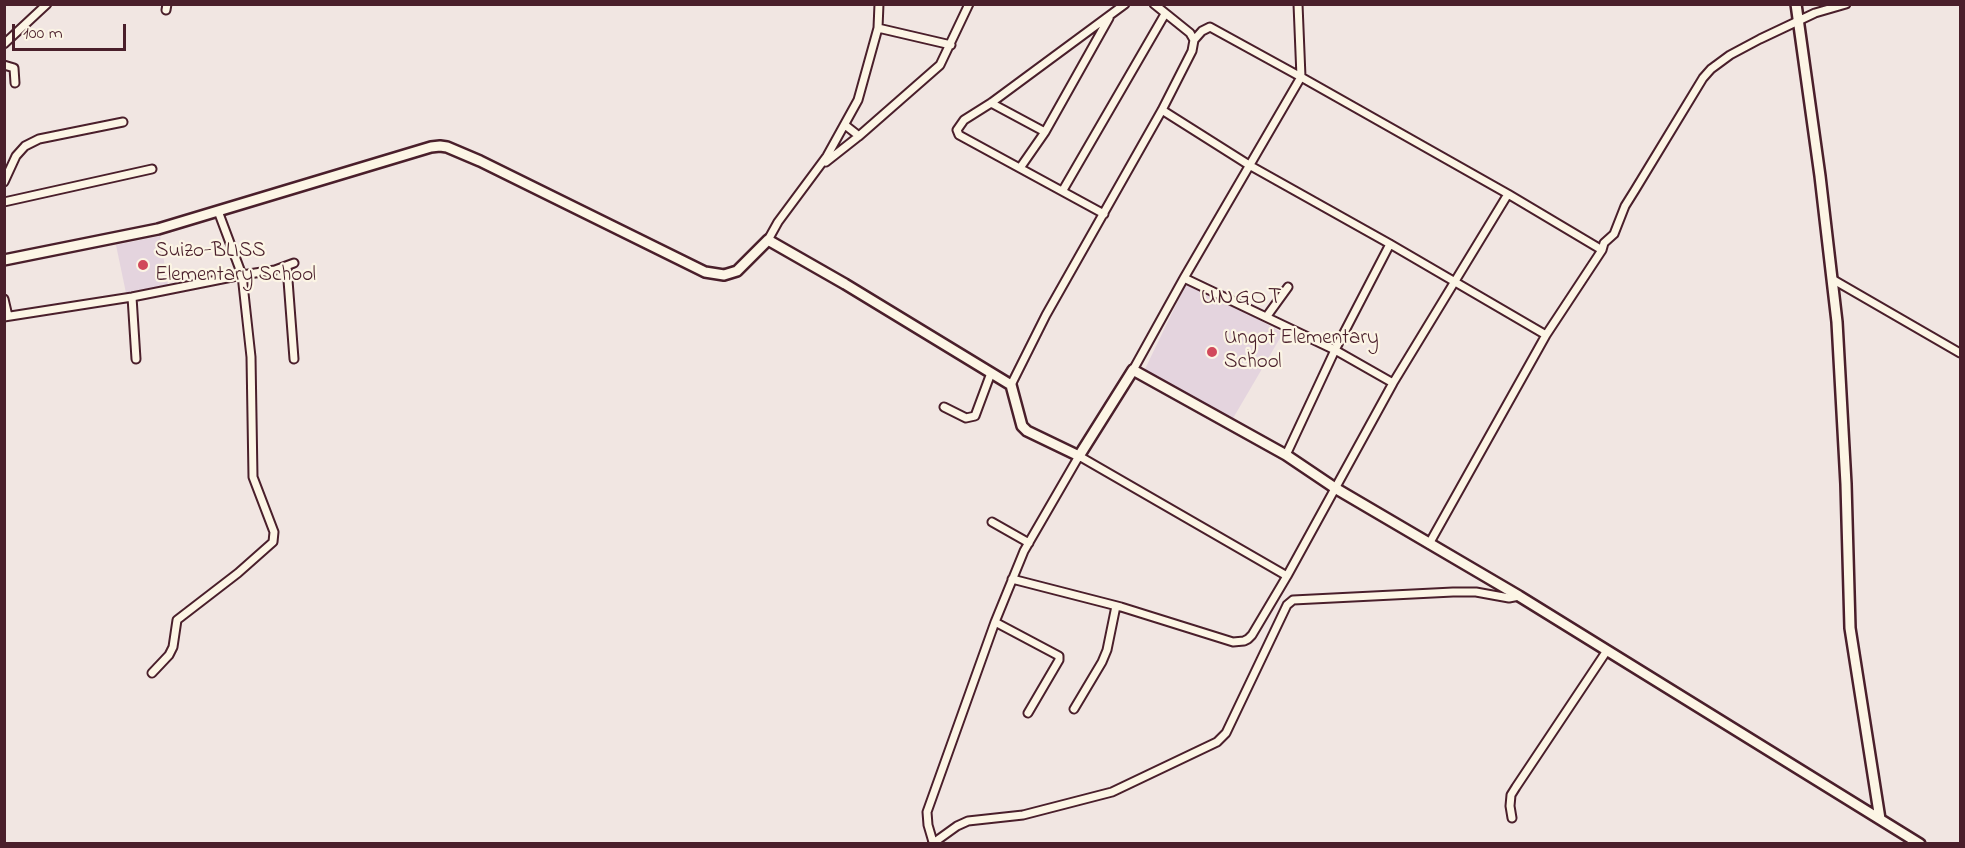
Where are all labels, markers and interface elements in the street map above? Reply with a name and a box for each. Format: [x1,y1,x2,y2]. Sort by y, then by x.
scale bar [15,12,129,50]
text: 100 m [23,21,63,47]
place label: Suizo-BLISS Elementary School [155,240,316,290]
marker: Suizo-BLISS Elementary School [136,258,150,272]
district label: UNGOT [1201,285,1283,313]
place label: Ungot Elementary School [1224,327,1379,377]
marker: Ungot Elementary School [1205,345,1219,359]

